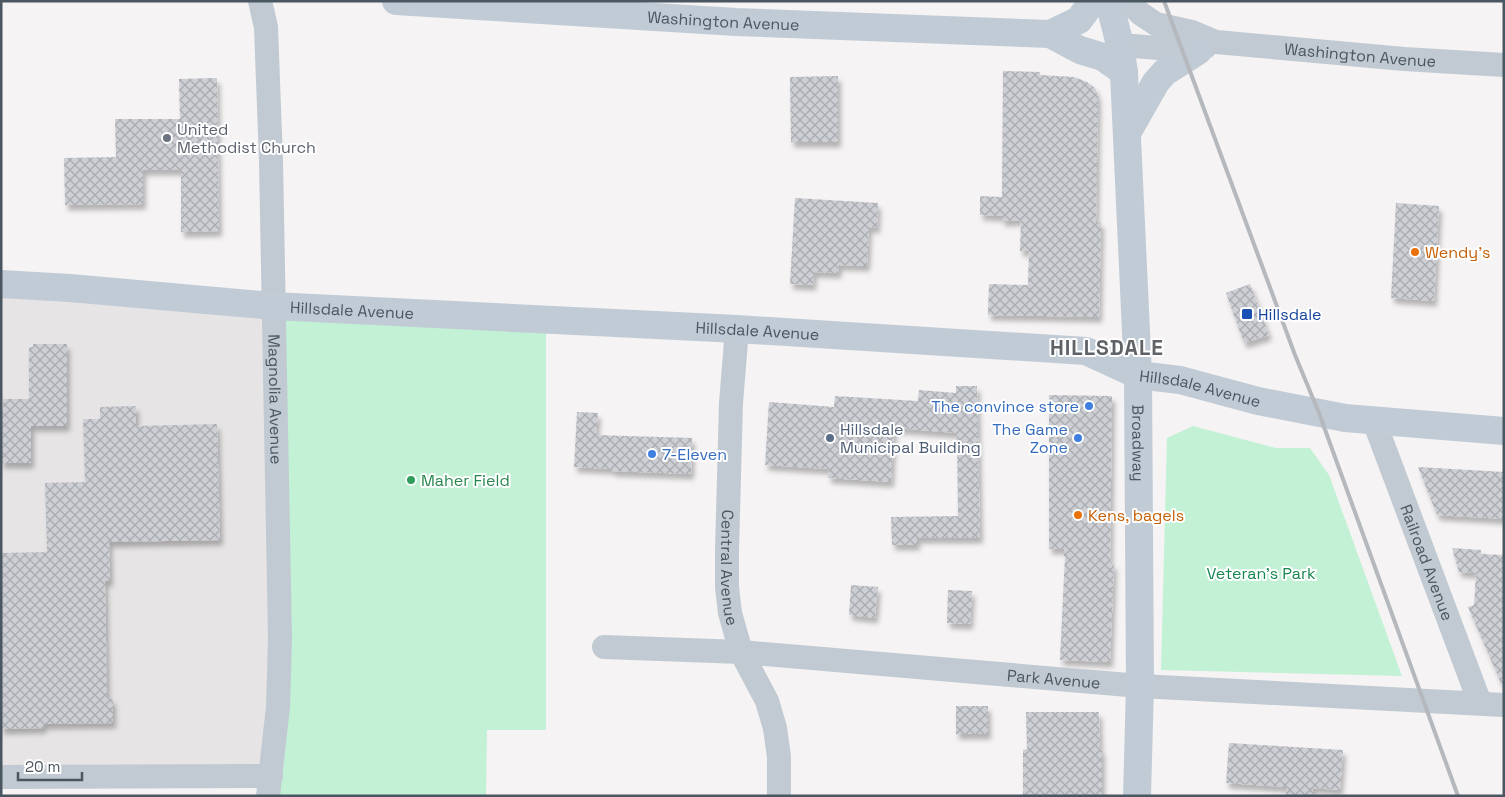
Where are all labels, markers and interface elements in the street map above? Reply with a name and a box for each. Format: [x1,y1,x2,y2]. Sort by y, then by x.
street label: Washington Avenue [647,7,800,35]
street label: Washington Avenue [1283,38,1437,72]
place label: United Methodist Church [177,119,316,158]
marker: United Methodist Church [161,132,173,144]
place label: Wendy's [1425,242,1491,263]
marker: Wendy's [1409,246,1421,258]
street label: Hillsdale Avenue [289,297,414,324]
place label: Hillsdale [1258,304,1322,325]
marker: Hillsdale [1240,307,1254,321]
street label: Hillsdale Avenue [695,317,820,345]
street label: Magnolia Avenue [263,334,287,465]
district label: HILLSDALE [1050,334,1164,361]
street label: Hillsdale Avenue [1138,365,1263,412]
place label: The convince store [931,396,1079,417]
marker: The convince store [1083,400,1095,412]
street label: Broadway [1127,404,1149,482]
place label: Hillsdale Municipal Building [840,419,981,458]
place label: The Game Zone [992,419,1068,458]
marker: Hillsdale Municipal Building [824,432,836,444]
marker: The Game Zone [1072,432,1084,444]
place label: 7-Eleven [662,444,727,465]
marker: 7-Eleven [646,448,658,460]
place label: Maher Field [421,470,510,491]
marker: Maher Field [405,474,417,486]
street label: Railroad Avenue [1395,501,1458,624]
place label: Kens, bagels [1088,505,1184,526]
street label: Central Avenue [716,509,743,628]
marker: Kens, bagels [1072,509,1084,521]
park label: Veteran's Park [1206,563,1316,584]
street label: Park Avenue [1006,665,1101,694]
scale bar [18,750,81,782]
text: 20 m [25,757,60,776]

